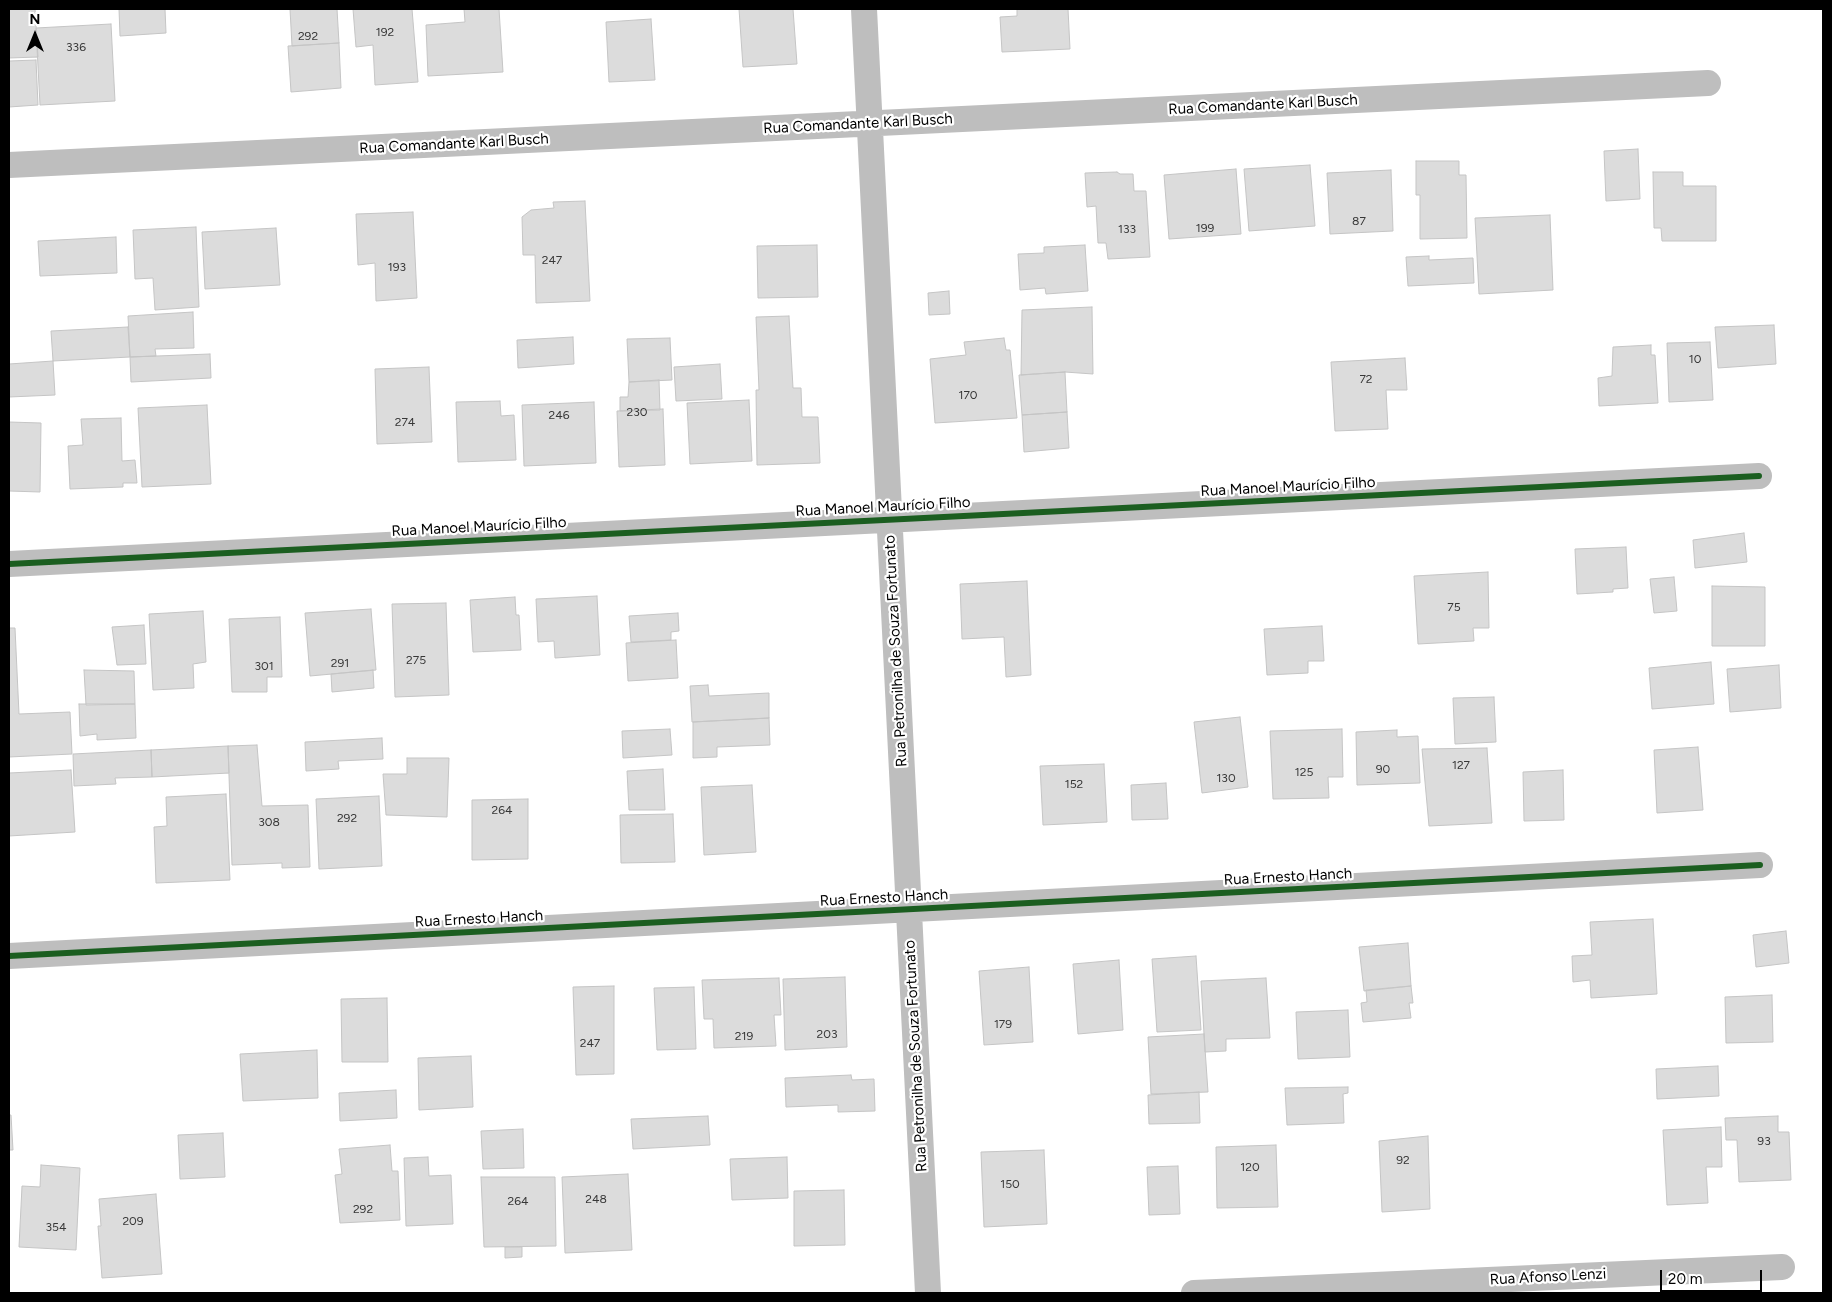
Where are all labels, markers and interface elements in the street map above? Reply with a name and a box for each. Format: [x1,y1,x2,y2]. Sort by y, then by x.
north arrow [10,10,60,60]
text: N [30,11,40,28]
house number: 192 [376,25,394,39]
house number: 292 [298,29,318,43]
house number: 336 [66,40,86,54]
street label: Rua Comandante Karl Busch [1168,91,1358,119]
street label: Rua Comandante Karl Busch [763,110,953,138]
street label: Rua Comandante Karl Busch [359,130,549,158]
house number: 87 [1352,214,1366,228]
house number: 199 [1196,221,1214,235]
house number: 133 [1118,222,1136,236]
house number: 247 [542,253,562,267]
house number: 193 [388,260,406,274]
house number: 10 [1689,352,1701,366]
house number: 72 [1359,372,1373,386]
house number: 170 [958,388,978,402]
house number: 230 [627,405,647,419]
house number: 246 [549,408,569,422]
house number: 274 [395,415,415,429]
street label: Rua Manoel Maurício Filho [1200,473,1376,501]
street label: Rua Manoel Maurício Filho [795,493,971,521]
street label: Rua Manoel Maurício Filho [391,513,567,541]
street label: Rua Petronilha de Souza Fortunato [881,535,911,767]
house number: 75 [1447,600,1461,614]
house number: 275 [406,653,426,667]
house number: 291 [331,656,349,670]
house number: 301 [254,659,274,673]
house number: 127 [1452,758,1470,772]
house number: 90 [1376,762,1390,776]
house number: 125 [1295,765,1313,779]
house number: 130 [1216,771,1236,785]
house number: 152 [1065,777,1083,791]
house number: 264 [492,803,512,817]
house number: 292 [337,811,357,825]
house number: 308 [258,815,280,829]
street label: Rua Ernesto Hanch [1223,865,1353,889]
street label: Rua Ernesto Hanch [819,886,949,910]
street label: Rua Ernesto Hanch [414,907,544,931]
street label: Rua Petronilha de Souza Fortunato [901,940,931,1172]
house number: 179 [994,1017,1012,1031]
house number: 203 [817,1027,837,1041]
house number: 219 [735,1029,753,1043]
house number: 247 [580,1036,600,1050]
house number: 93 [1757,1134,1771,1148]
house number: 92 [1396,1153,1410,1167]
house number: 120 [1240,1160,1260,1174]
house number: 150 [1000,1177,1020,1191]
house number: 248 [585,1192,607,1206]
house number: 264 [508,1194,528,1208]
house number: 292 [353,1202,373,1216]
house number: 209 [122,1214,144,1228]
house number: 354 [46,1220,66,1234]
scale bar [1662,1260,1764,1292]
street label: Rua Afonso Lenzi [1489,1265,1607,1289]
text: 20 m [1668,1270,1702,1288]

